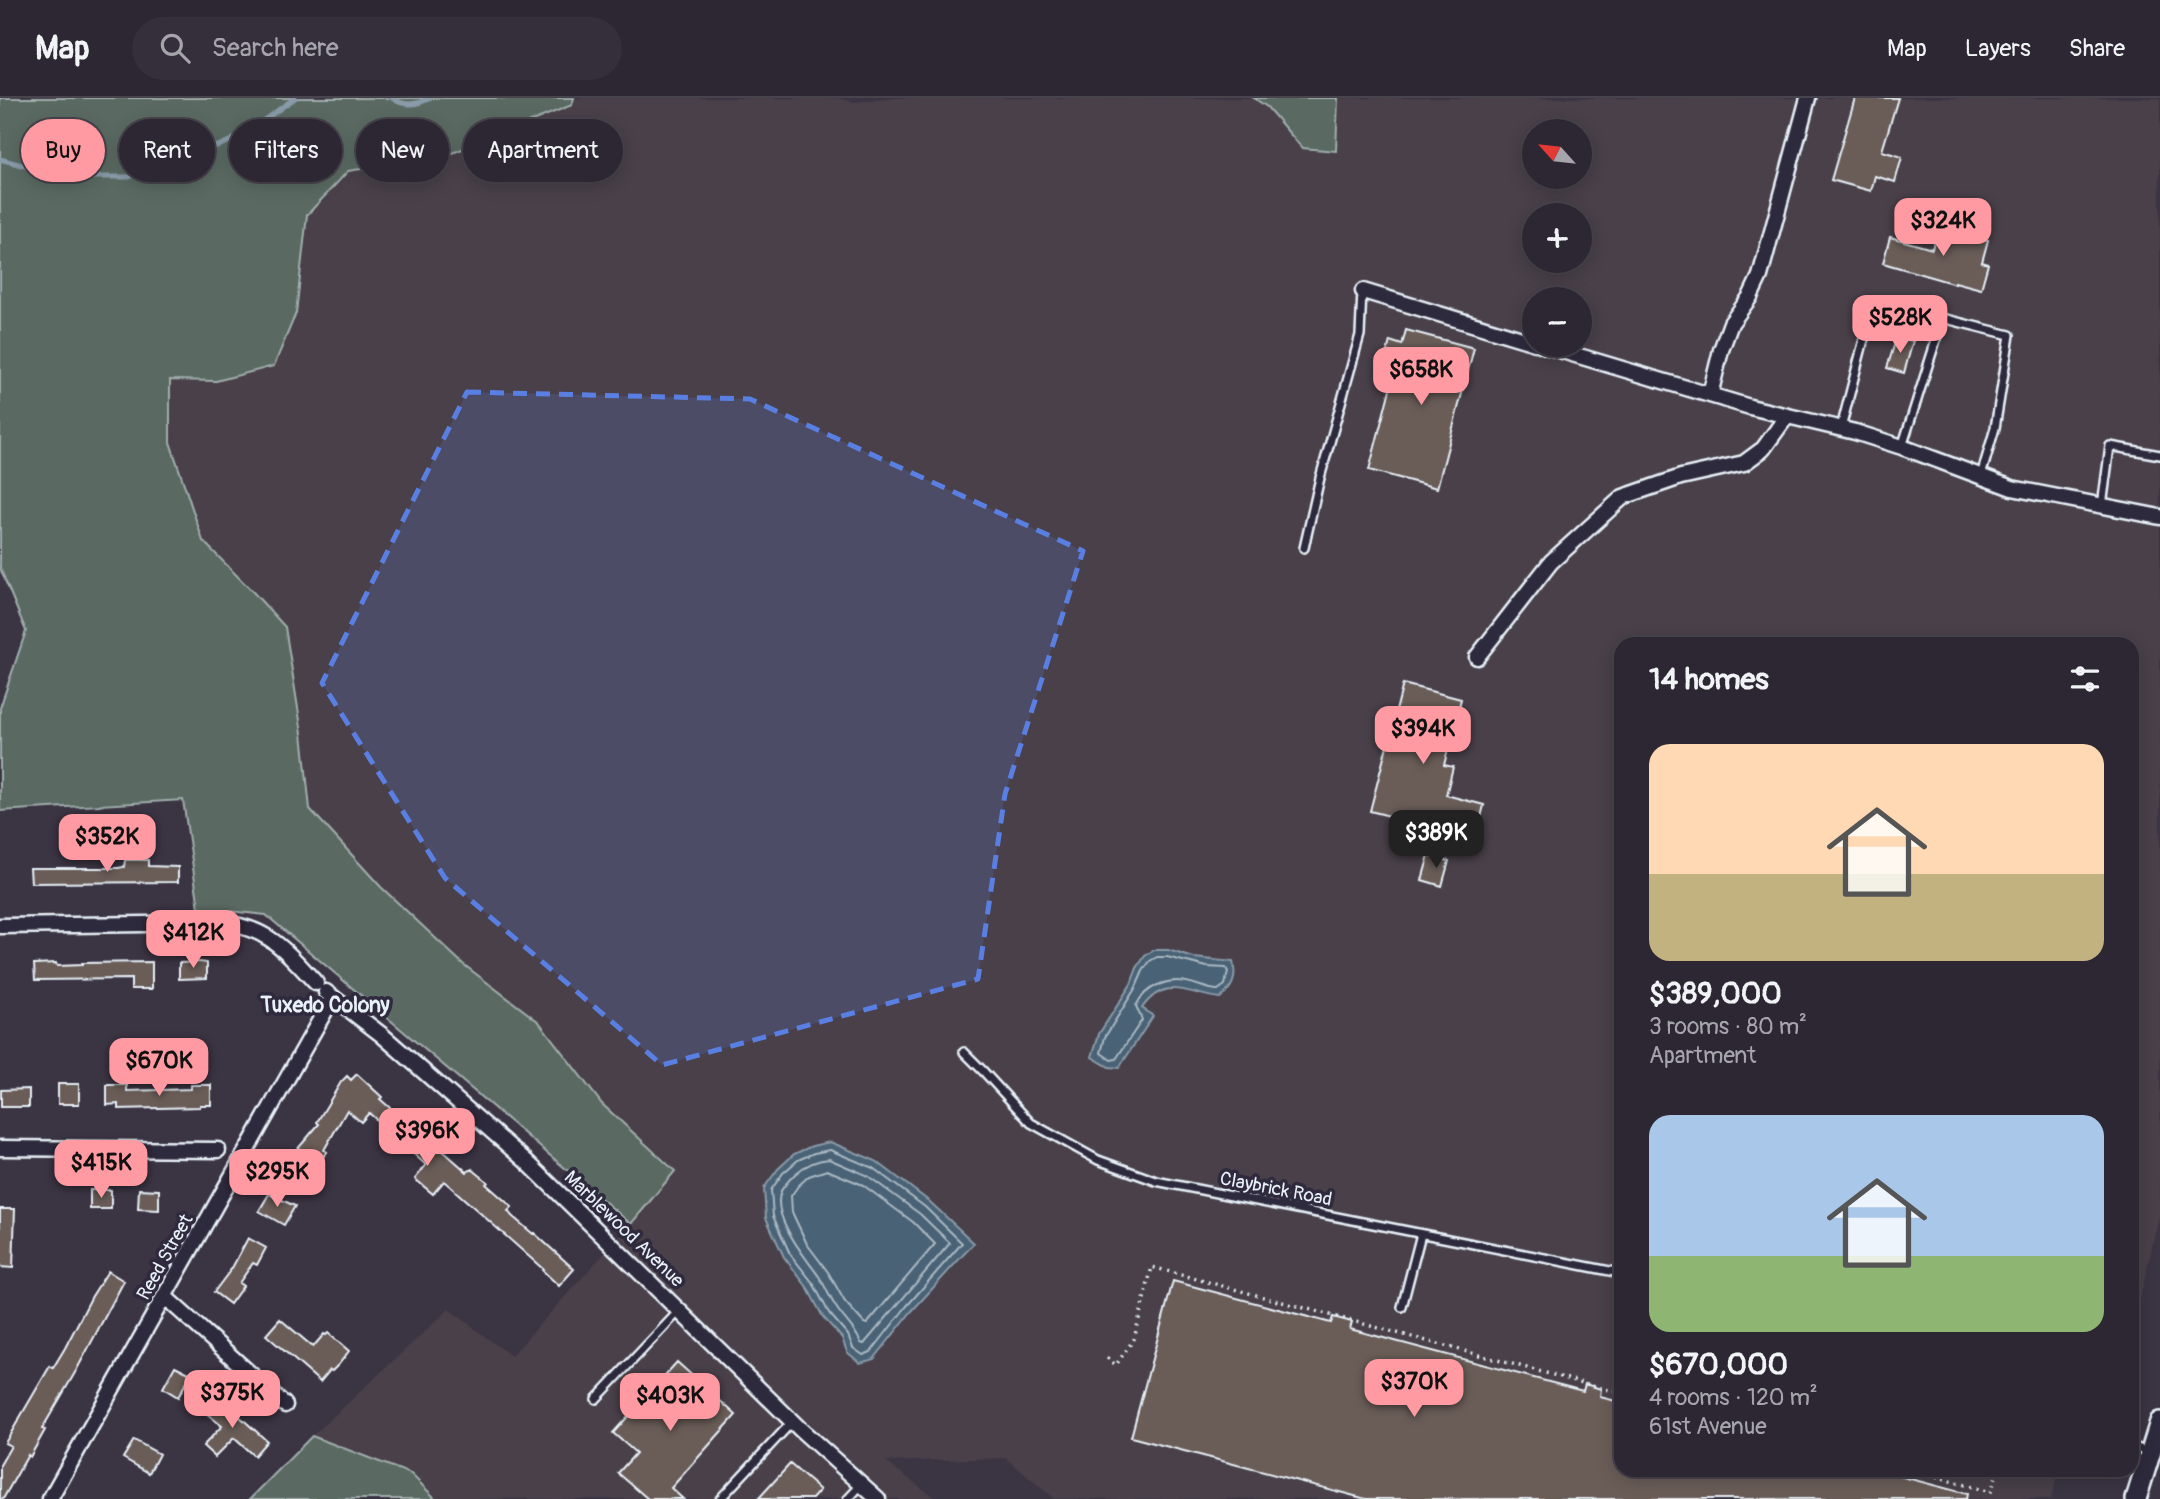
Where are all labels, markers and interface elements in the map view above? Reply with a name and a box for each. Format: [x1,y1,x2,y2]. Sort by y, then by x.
search box [132,17,622,80]
text: Map [35,28,90,69]
icon: search [156,29,194,67]
text: Search here [212,32,339,64]
text: Map [1887,34,1927,63]
text: Layers [1965,34,2031,63]
text: Share [2069,34,2125,63]
chip: Buy [21,119,105,182]
chip: Rent [119,119,215,182]
chip: Filters [229,119,342,182]
chip: New [356,119,449,182]
chip: Apartment [463,119,623,182]
north arrow [1522,119,1592,189]
map controls [1522,119,1592,357]
pin: $324K [1894,198,1992,258]
button: + [1522,203,1592,273]
text: $324K [1910,206,1976,235]
button: − [1522,287,1592,357]
pin: $528K [1851,296,1949,355]
text: $528K [1868,303,1932,332]
pin: $658K [1372,348,1470,407]
text: $658K [1389,355,1453,384]
icon: filters [2066,660,2104,698]
text: 14 homes [1649,661,1769,698]
pin: $394K [1374,706,1472,766]
text: $394K [1391,714,1455,743]
icon: home [1814,789,1940,915]
pin: $389K [1387,810,1485,870]
pin: $352K [58,814,156,874]
text: $389K [1405,818,1467,847]
text: $352K [75,822,139,851]
pin: $412K [144,910,242,970]
text: $412K [162,918,224,947]
text: $389,000 [1649,975,1782,1012]
district label: Tuxedo Colony [260,992,389,1019]
text: 3 rooms · 80 m² [1649,1012,1807,1041]
pin: $670K [110,1038,208,1098]
text: Apartment [1649,1041,1756,1070]
text: $670K [125,1046,193,1075]
pin: $396K [378,1108,476,1168]
text: $396K [395,1116,459,1145]
pin: $415K [52,1140,150,1200]
text: $415K [70,1148,132,1177]
pin: $295K [228,1150,326,1209]
text: $295K [245,1157,309,1186]
icon: home [1814,1160,1940,1286]
street label: Marblewood Avenue [559,1166,689,1293]
street label: Claybrick Road [1218,1166,1334,1212]
street label: Reed Street [132,1209,199,1304]
text: $670,000 [1649,1346,1788,1383]
pin: $370K [1365,1360,1463,1419]
text: $370K [1380,1367,1448,1396]
pin: $375K [183,1370,281,1430]
pin: $403K [621,1374,719,1433]
text: $375K [200,1378,264,1407]
text: $403K [636,1381,704,1410]
text: 4 rooms · 120 m² [1649,1383,1818,1412]
text: 61st Avenue [1649,1412,1767,1441]

